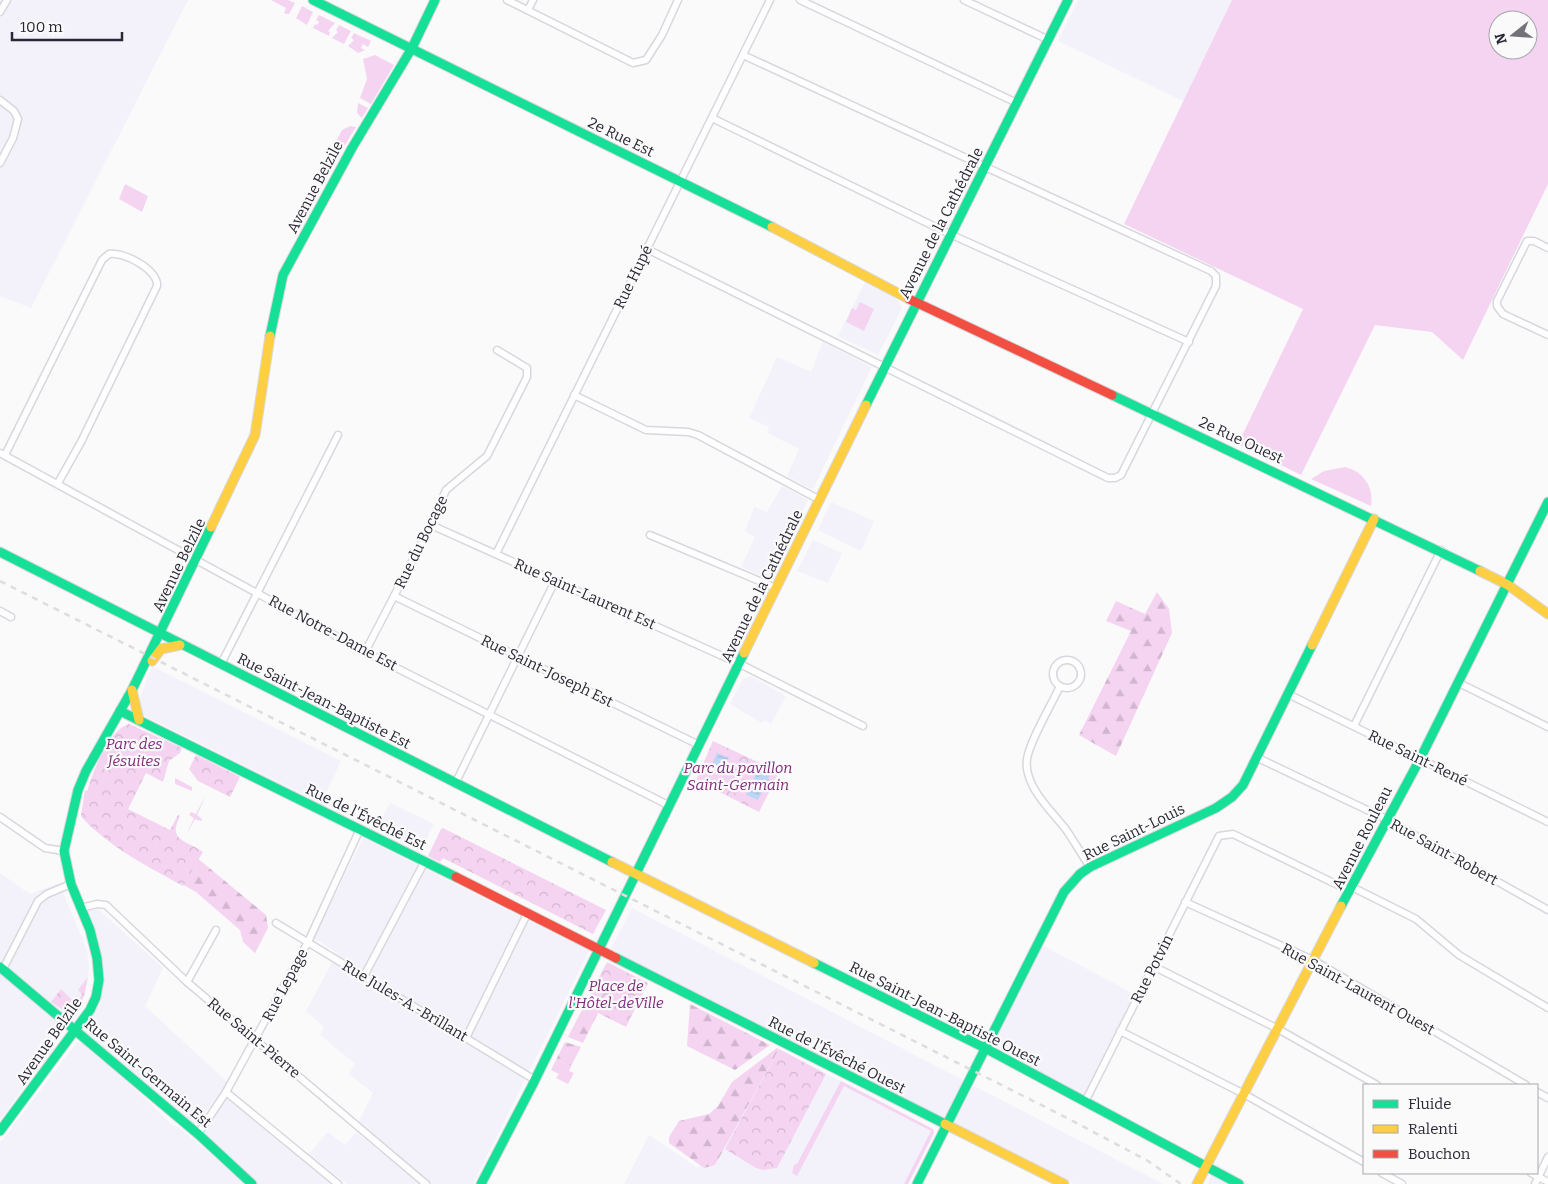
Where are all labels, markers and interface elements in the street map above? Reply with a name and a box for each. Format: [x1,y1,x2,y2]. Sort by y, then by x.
scale bar [12,10,122,42]
north arrow [1488,10,1538,60]
text: 100 m [20,18,63,36]
text: N [1491,31,1511,46]
street label: 2e Rue Est [585,113,657,161]
street label: Avenue Belzile [283,138,347,236]
street label: Avenue de la Cathédrale [895,144,987,302]
street label: Rue Hupé [610,242,656,312]
street label: 2e Rue Ouest [1196,413,1286,468]
street label: Rue du Bocage [391,492,451,592]
street label: Avenue de la Cathédrale [717,507,807,665]
street label: Avenue Belzile [149,515,209,615]
street label: Rue Saint-Laurent Est [511,555,659,634]
street label: Rue Notre-Dame Est [266,591,401,675]
street label: Rue Saint-Joseph Est [478,631,617,711]
street label: Rue Saint-Jean-Baptiste Est [234,649,414,753]
street label: Rue Saint-René [1365,726,1471,790]
park label: Parc des Jésuites [106,735,162,770]
park label: Parc du pavillon Saint-Germain [684,759,792,794]
street label: Rue de l'Évêché Est [303,780,430,854]
street label: Avenue Rouleau [1328,783,1396,893]
street label: Rue Saint-Louis [1080,800,1188,864]
street label: Rue Saint-Robert [1387,815,1501,889]
street label: Rue Potvin [1127,931,1177,1006]
street label: Rue Saint-Laurent Ouest [1278,939,1438,1039]
street label: Rue Lepage [258,945,312,1025]
street label: Rue Jules-A.-Brillant [339,956,471,1046]
street label: Rue Saint-Jean-Baptiste Ouest [847,958,1044,1070]
park label: Place de l'Hôtel-deVille [568,977,664,1012]
street label: Avenue Belzile [12,994,86,1088]
street label: Rue Saint-Pierre [204,994,304,1082]
street label: Rue de l'Évêché Ouest [765,1013,909,1098]
street label: Rue Saint-Germain Est [81,1015,216,1132]
legend [1363,1084,1538,1174]
text: Fluide [1408,1095,1451,1113]
text: Ralenti [1408,1120,1458,1138]
text: Bouchon [1408,1145,1471,1163]

